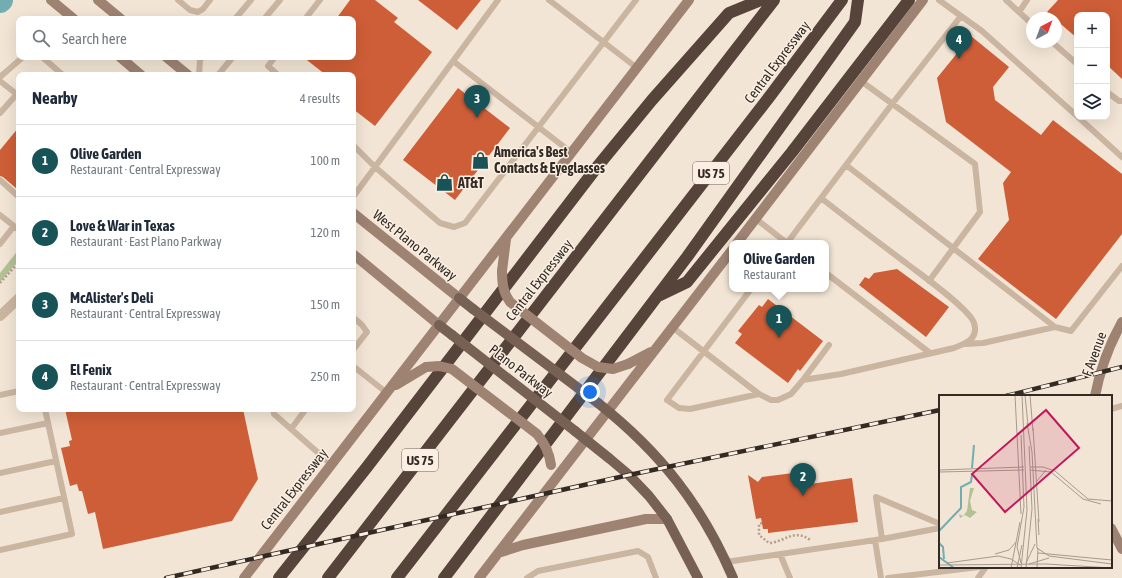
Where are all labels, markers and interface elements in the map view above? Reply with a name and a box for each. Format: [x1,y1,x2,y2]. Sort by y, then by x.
north arrow [1026,12,1062,48]
map controls [1074,12,1110,120]
button: + [1074,12,1110,48]
search box [16,16,356,60]
street label: Central Expressway [741,18,813,106]
pin: 4 [946,26,972,59]
icon: search [30,27,52,49]
text: Search here [62,30,127,47]
button: − [1074,48,1110,84]
button: layers [1074,84,1110,120]
pin: 3 [464,85,490,118]
text: Nearby [32,88,78,108]
text: 4 results [300,91,340,106]
place label: America's Best Contacts & Eyeglasses [493,144,605,176]
text: Olive Garden [70,145,142,162]
shop icon: America's Best Contacts & Eyeglasses [471,150,491,170]
text: 1 [42,153,48,168]
text: 100 m [311,153,340,168]
text: Restaurant · Central Expressway [70,162,221,177]
road number: US 75 [693,162,729,184]
shop icon: AT&T [435,173,455,193]
place label: AT&T [457,175,485,191]
street label: West Plano Parkway [370,206,460,284]
text: Love & War in Texas [70,217,175,234]
text: 2 [42,225,48,240]
text: 120 m [311,225,340,240]
text: Restaurant · East Plano Parkway [70,234,222,249]
street label: Central Expressway [502,236,576,324]
popup [729,240,829,292]
text: Olive Garden [743,250,815,267]
text: Restaurant [743,267,796,282]
text: McAlister's Deli [70,289,154,306]
text: 3 [42,297,48,312]
text: 150 m [311,297,340,312]
pin: 1 [766,305,792,338]
text: Restaurant · Central Expressway [70,306,221,321]
street label: F Avenue [1079,330,1109,378]
street label: Plano Parkway [486,341,556,401]
text: El Fenix [70,361,112,378]
text: 4 [42,369,48,384]
text: 250 m [311,369,340,384]
text: Restaurant · Central Expressway [70,378,221,393]
your location [580,382,600,402]
inset map [939,395,1112,568]
street label: Central Expressway [257,445,331,533]
road number: US 75 [402,449,438,471]
pin: 2 [790,463,816,496]

